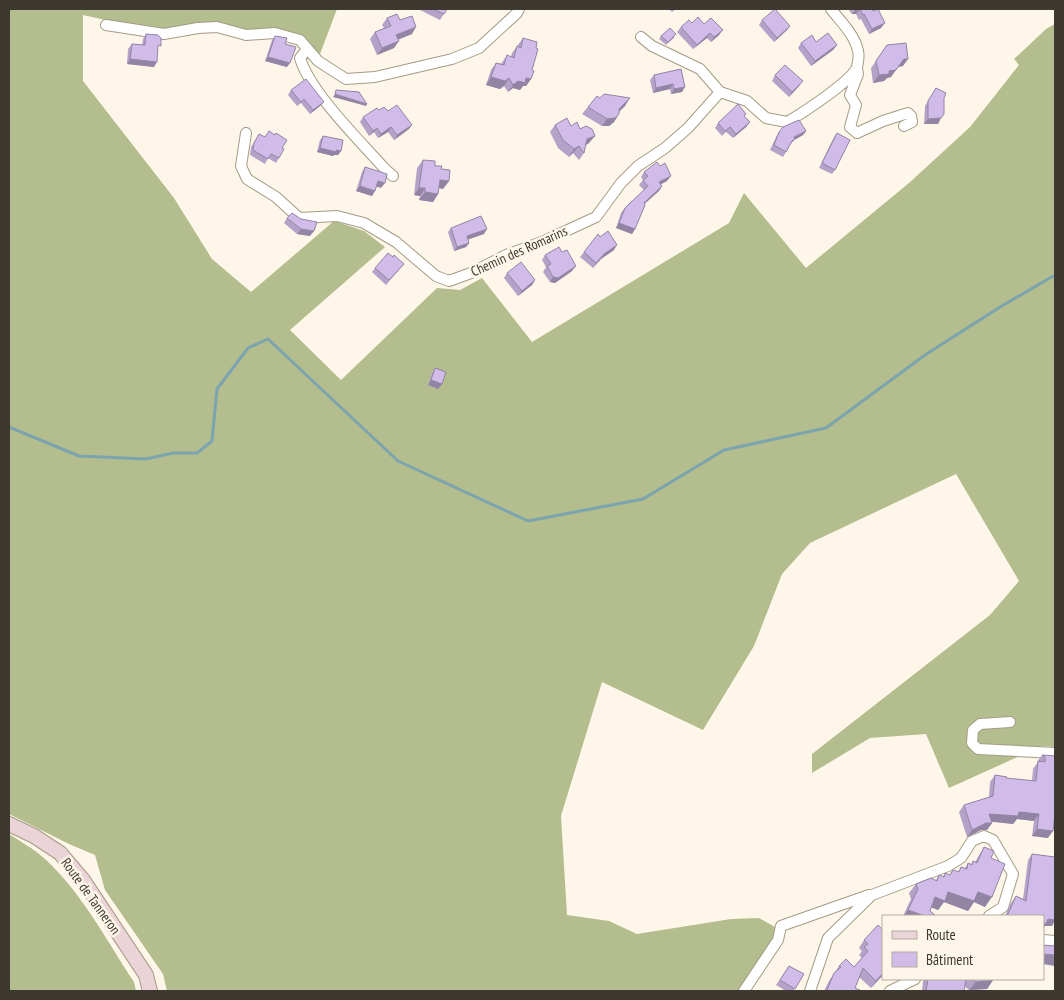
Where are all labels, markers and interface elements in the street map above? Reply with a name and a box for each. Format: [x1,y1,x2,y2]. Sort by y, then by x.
street label: Chemin des Romarins [468,222,570,280]
street label: Route de Tanneron [57,854,125,938]
legend [882,915,1044,980]
text: Route [926,925,956,944]
text: Bâtiment [926,950,973,969]

